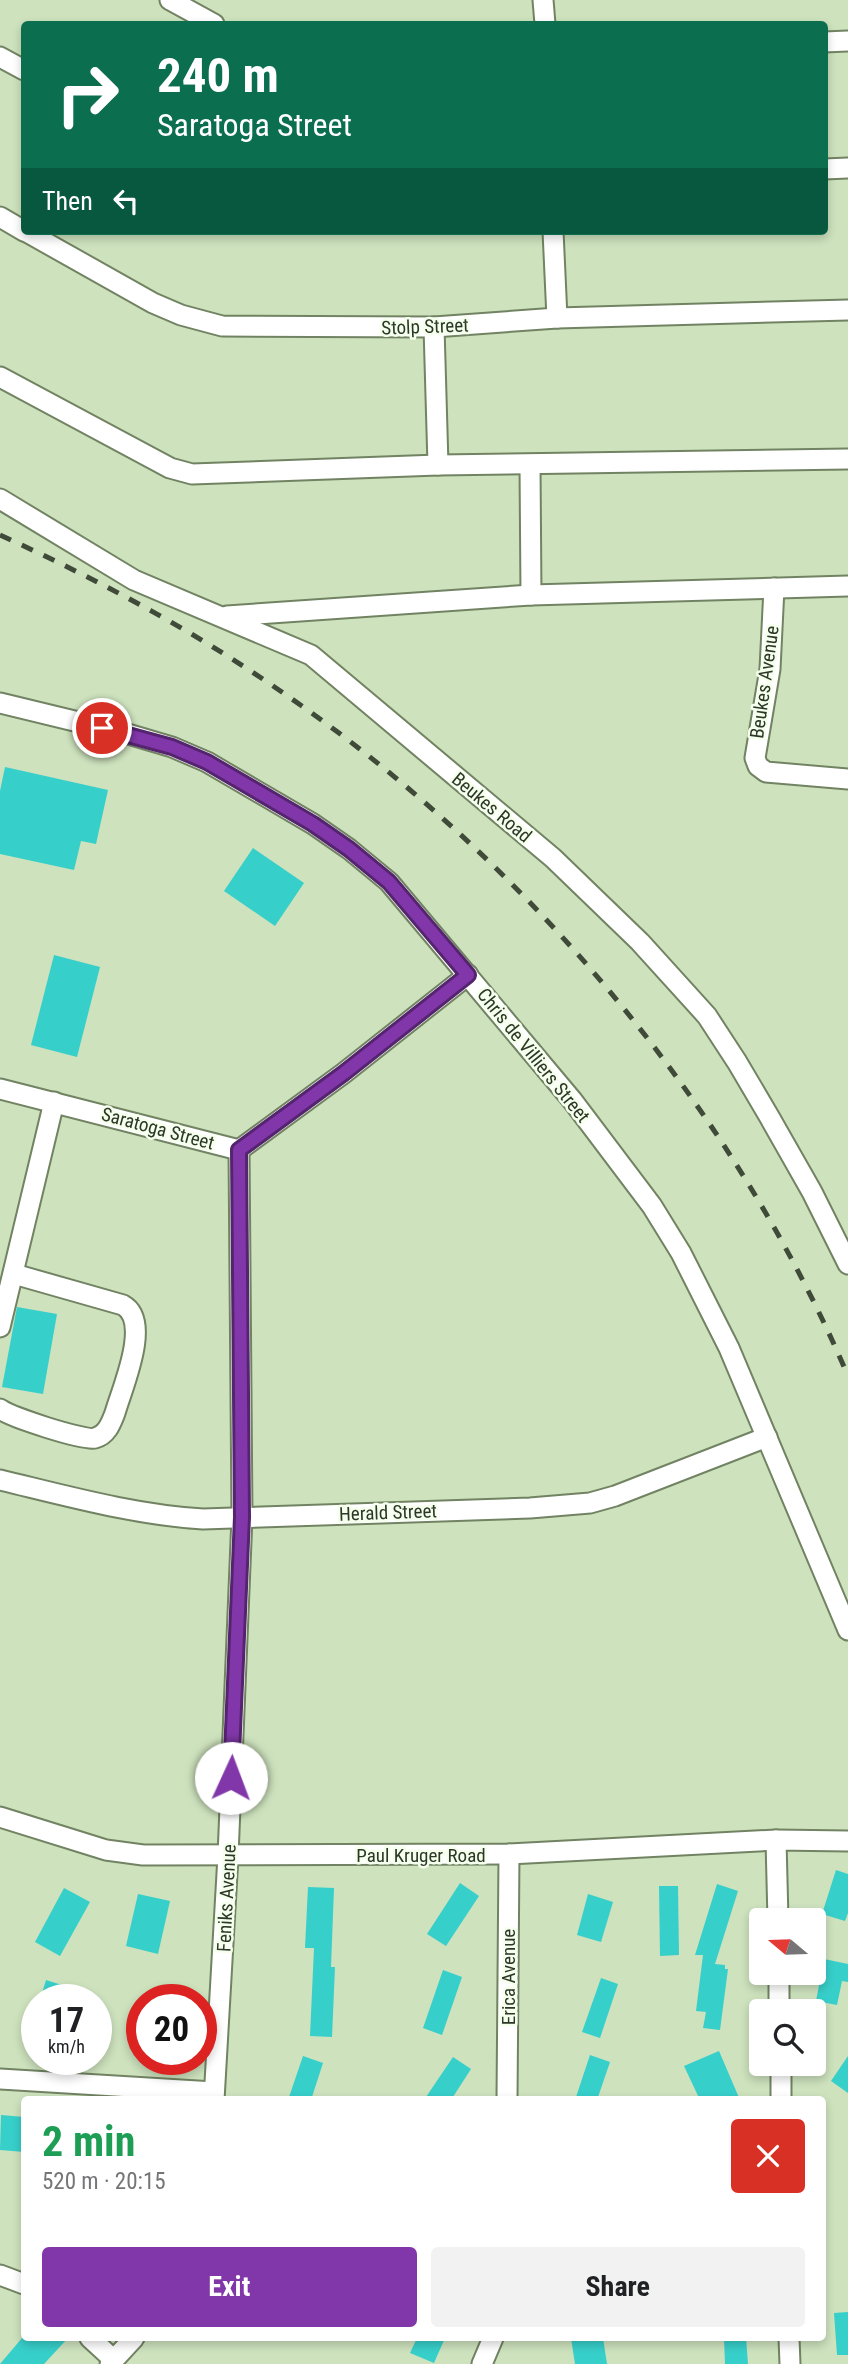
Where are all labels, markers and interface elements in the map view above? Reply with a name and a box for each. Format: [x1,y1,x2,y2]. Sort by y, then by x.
text: 240 m [157,47,279,104]
icon: right [42,49,133,140]
text: Saratoga Street [157,106,352,144]
icon: left [107,182,145,220]
text: Then [42,186,93,216]
street label: Stolp Street [381,313,469,340]
street label: Beukes Avenue [745,624,784,740]
pin [72,698,132,758]
icon: arrive [83,709,121,747]
street label: Beukes Road [447,767,536,847]
street label: Chris de Villiers Street [472,984,595,1127]
street label: Saratoga Street [99,1102,217,1155]
street label: Herald Street [339,1499,437,1526]
position arrow [194,1741,268,1815]
street label: Feniks Avenue [212,1844,241,1952]
street label: Paul Kruger Road [356,1844,486,1867]
north arrow [749,1908,826,1984]
map controls [749,1908,826,2076]
street label: Erica Avenue [497,1929,520,2025]
speed limit sign: 20 [126,1984,217,2075]
button: search [749,1999,826,2076]
text: 17 [49,2000,84,2041]
text: km/h [48,2036,85,2057]
text: 2 min [42,2117,135,2166]
button: close [731,2119,805,2193]
text: 520 m · 20:15 [42,2168,166,2195]
button: Exit [42,2247,417,2327]
button: Share [431,2247,805,2327]

